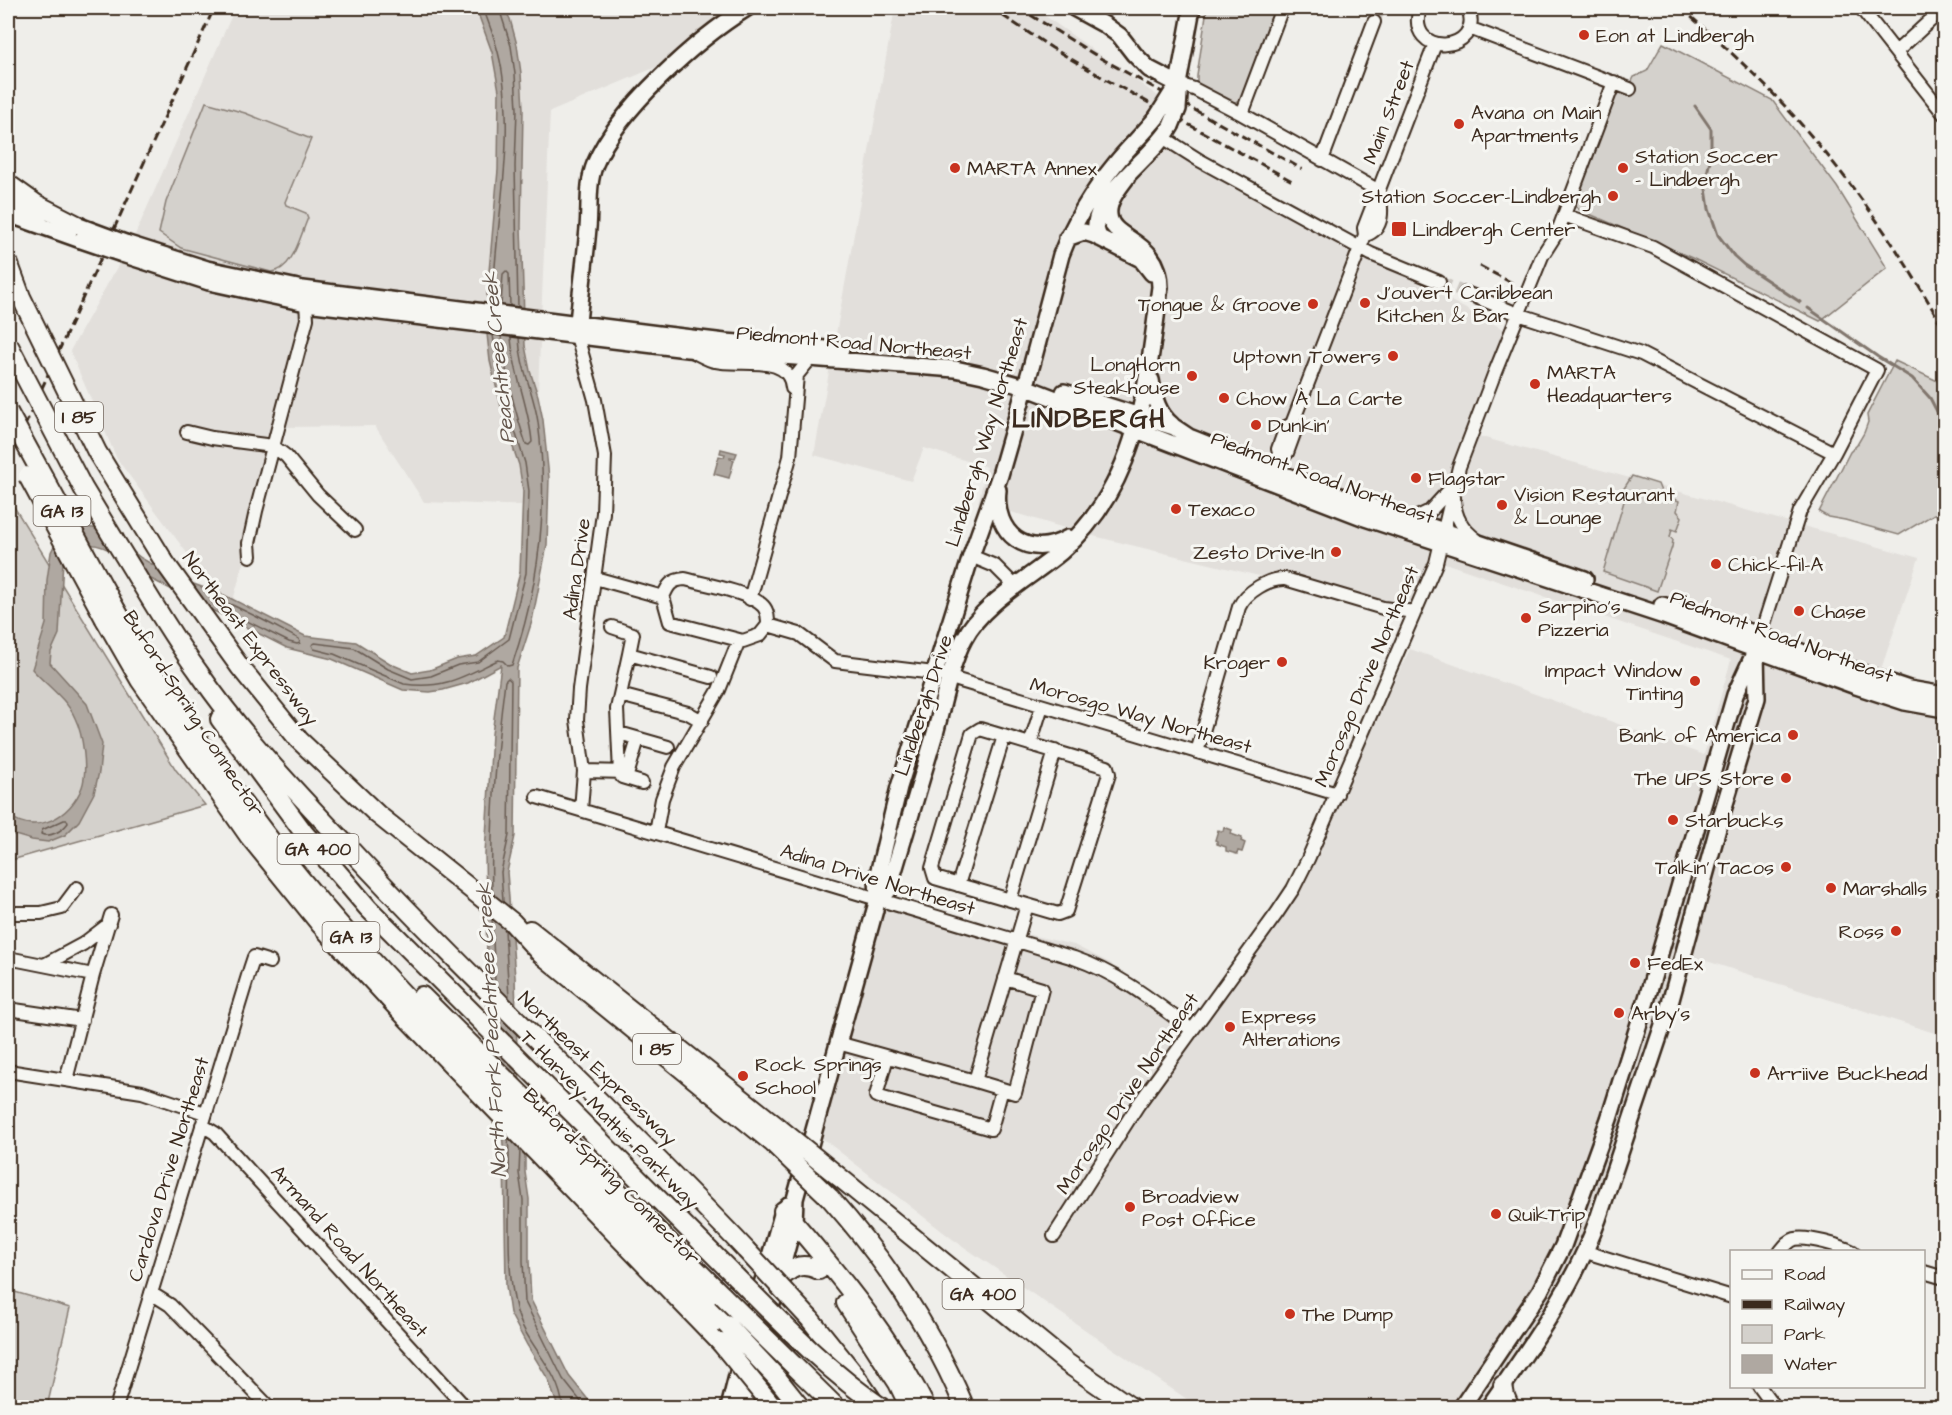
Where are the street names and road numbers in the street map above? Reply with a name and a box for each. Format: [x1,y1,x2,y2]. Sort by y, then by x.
street label: Main Street [1356,56,1422,168]
street label: Lindbergh Way Northeast [939,314,1036,551]
street label: Piedmont Road Northeast [735,319,973,367]
road number: I 85 [55,402,103,432]
street label: Piedmont Road Northeast [1207,424,1438,531]
road number: GA 13 [34,496,90,526]
street label: Adina Drive [556,516,598,622]
street label: Northeast Expressway [175,546,325,732]
street label: Morosgo Drive Northeast [1308,561,1427,792]
street label: Piedmont Road Northeast [1666,583,1897,690]
street label: Buford-Spring Connector [115,605,270,823]
street label: Lindbergh Drive [888,631,961,780]
street label: Morosgo Way Northeast [1026,671,1255,762]
road number: GA 400 [278,834,358,864]
street label: Adina Drive Northeast [777,837,979,923]
road number: GA 13 [322,922,380,952]
street label: Northeast Expressway [511,985,683,1153]
street label: Morosgo Drive Northeast [1050,987,1207,1201]
street label: T Harvey Mathis Parkway [513,1024,705,1216]
road number: I 85 [633,1034,681,1064]
street label: Cardova Drive Northeast [121,1054,216,1285]
street label: Buford-Spring Connector [516,1082,706,1272]
street label: Armand Road Northeast [264,1159,435,1344]
road number: GA 400 [942,1279,1024,1309]

